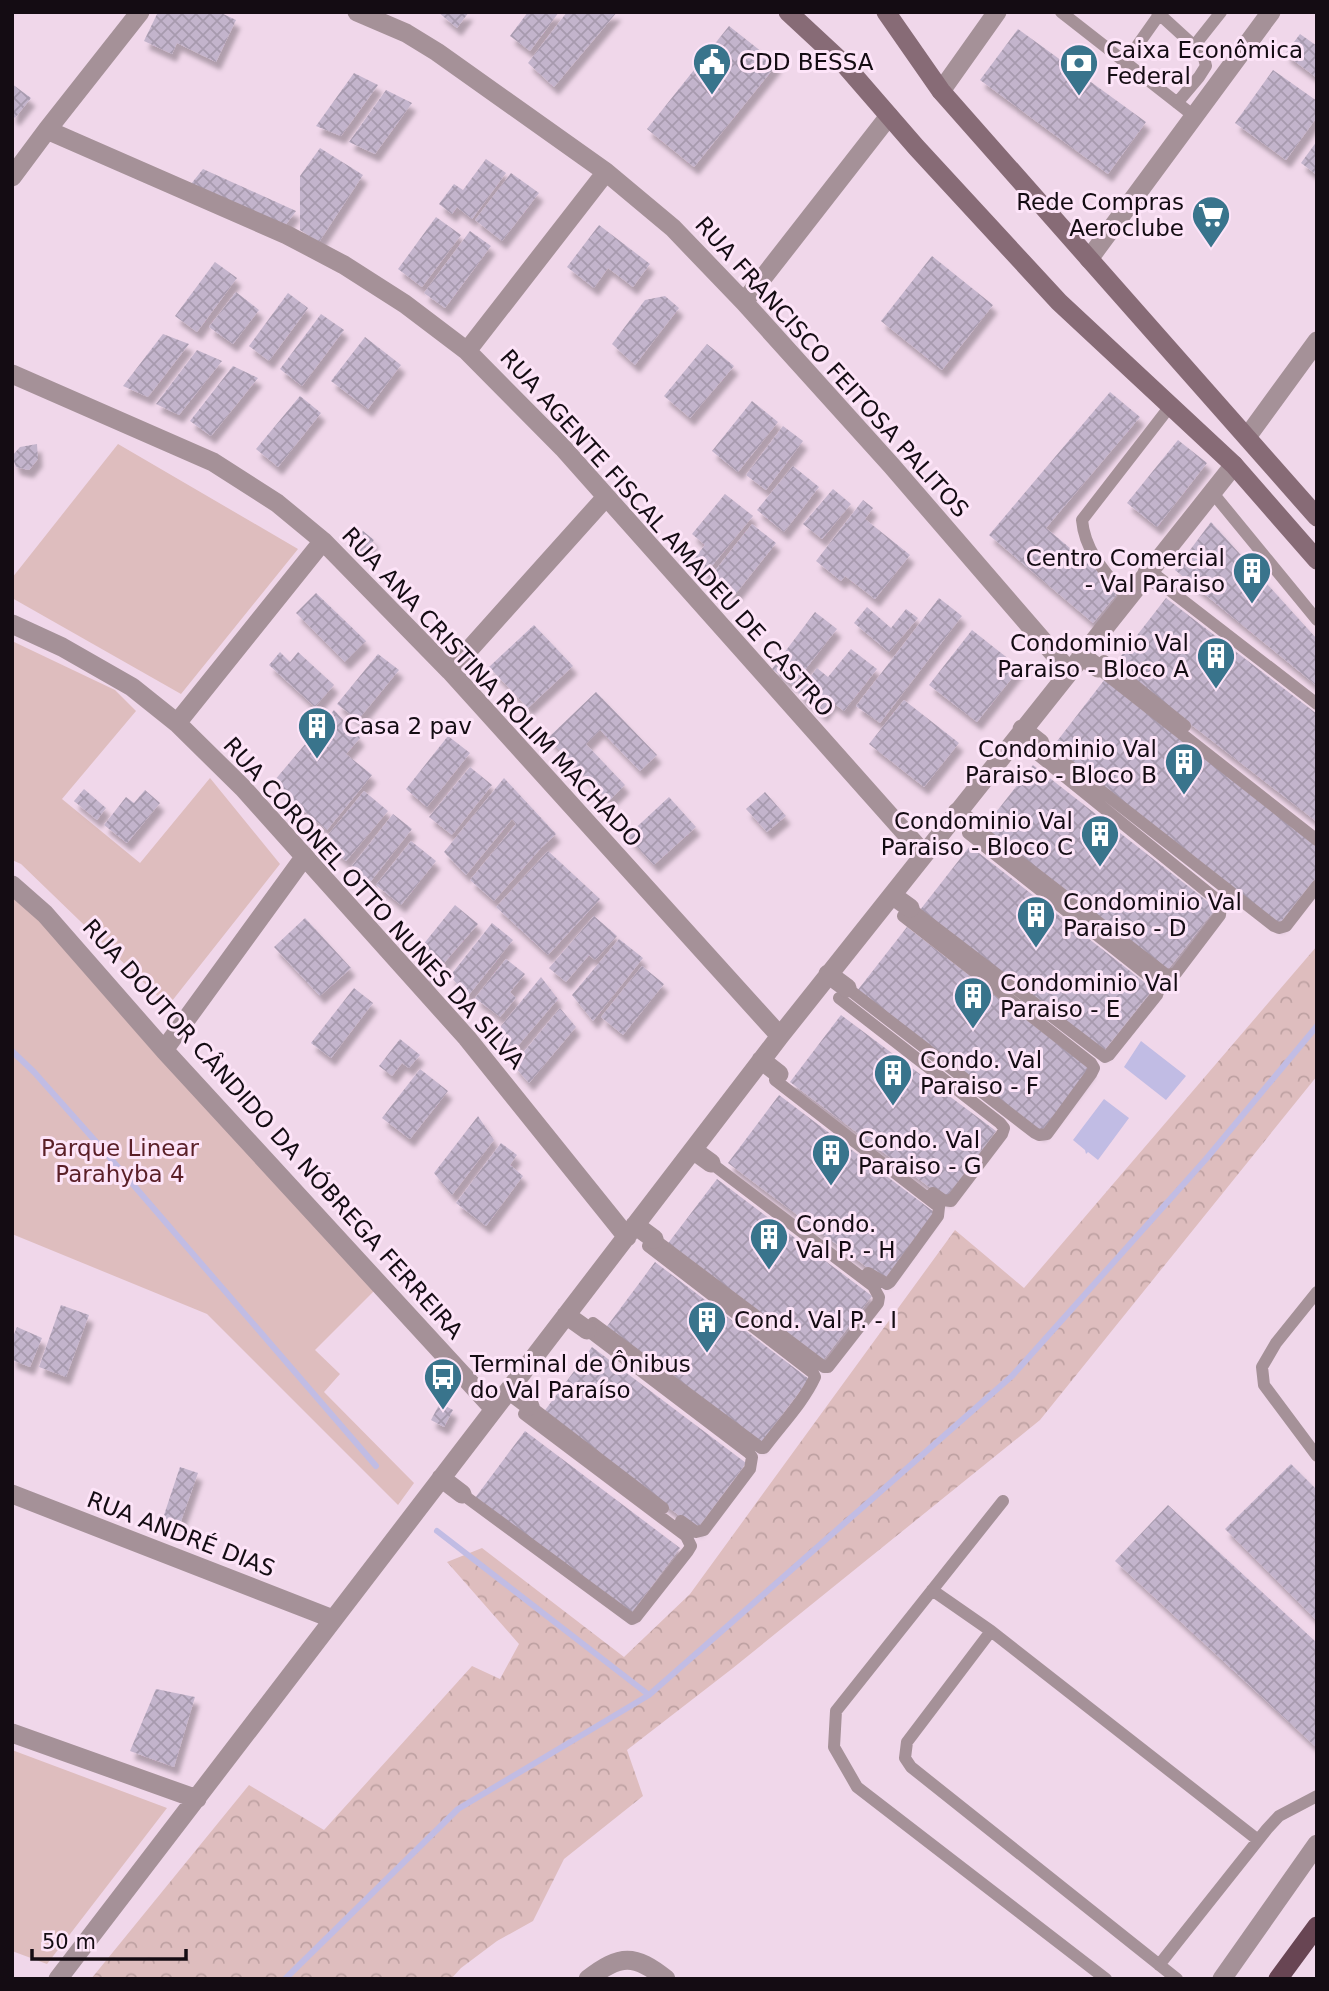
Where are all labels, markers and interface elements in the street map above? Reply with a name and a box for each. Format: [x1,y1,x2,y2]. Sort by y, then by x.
place label: Caixa Econômica Federal [1106,37,1303,89]
public building icon: CDD BESSA [691,41,733,96]
bank icon: Caixa Econômica Federal [1058,42,1100,97]
place label: CDD BESSA [739,49,874,75]
place label: Rede Compras Aeroclube [1016,189,1184,241]
supermarket icon: Rede Compras Aeroclube [1190,194,1232,249]
street label: RUA FRANCISCO FEITOSA PALITOS [690,211,974,523]
street label: RUA AGENTE FISCAL AMADEU DE CASTRO [495,344,839,722]
street label: RUA ANA CRISTINA ROLIM MACHADO [337,522,647,852]
place label: Centro Comercial - Val Paraiso [1026,545,1225,597]
building icon: Centro Comercial - Val Paraiso [1231,550,1273,605]
place label: Condominio Val Paraiso - Bloco A [997,630,1189,682]
building icon: Condominio Val Paraiso - Bloco A [1195,635,1237,690]
building icon: Casa 2 pav [296,705,338,760]
place label: Casa 2 pav [344,713,472,739]
street label: RUA CORONEL OTTO NUNES DA SILVA [218,732,530,1074]
place label: Condominio Val Paraiso - Bloco B [965,736,1157,788]
building icon: Condominio Val Paraiso - Bloco B [1163,741,1205,796]
place label: Condominio Val Paraiso - Bloco C [881,808,1073,860]
building icon: Condominio Val Paraiso - Bloco C [1079,813,1121,868]
place label: Condominio Val Paraiso - D [1063,889,1242,941]
building icon: Condominio Val Paraiso - D [1015,894,1057,949]
street label: RUA DOUTOR CÂNDIDO DA NÓBREGA FERREIRA [78,913,469,1344]
place label: Condominio Val Paraiso - E [1000,970,1179,1022]
building icon: Condominio Val Paraiso - E [952,975,994,1030]
place label: Condo. Val Paraiso - F [920,1047,1042,1099]
building icon: Condo. Val Paraiso - F [872,1052,914,1107]
place label: Condo. Val Paraiso - G [858,1127,982,1179]
building icon: Condo. Val Paraiso - G [810,1132,852,1187]
park label: Parque Linear Parahyba 4 [41,1135,200,1187]
place label: Condo. Val P. - H [796,1211,896,1263]
building icon: Condo. Val P. - H [748,1216,790,1271]
building icon: Cond. Val P. - I [686,1299,728,1354]
place label: Cond. Val P. - I [734,1307,897,1333]
place label: Terminal de Ônibus do Val Paraíso [469,1350,691,1403]
bus stop icon: Terminal de Ônibus do Val Paraíso [422,1356,464,1411]
street label: RUA ANDRÉ DIAS [83,1485,279,1582]
scale bar [32,1918,186,1962]
text: 50 m [42,1930,96,1954]

